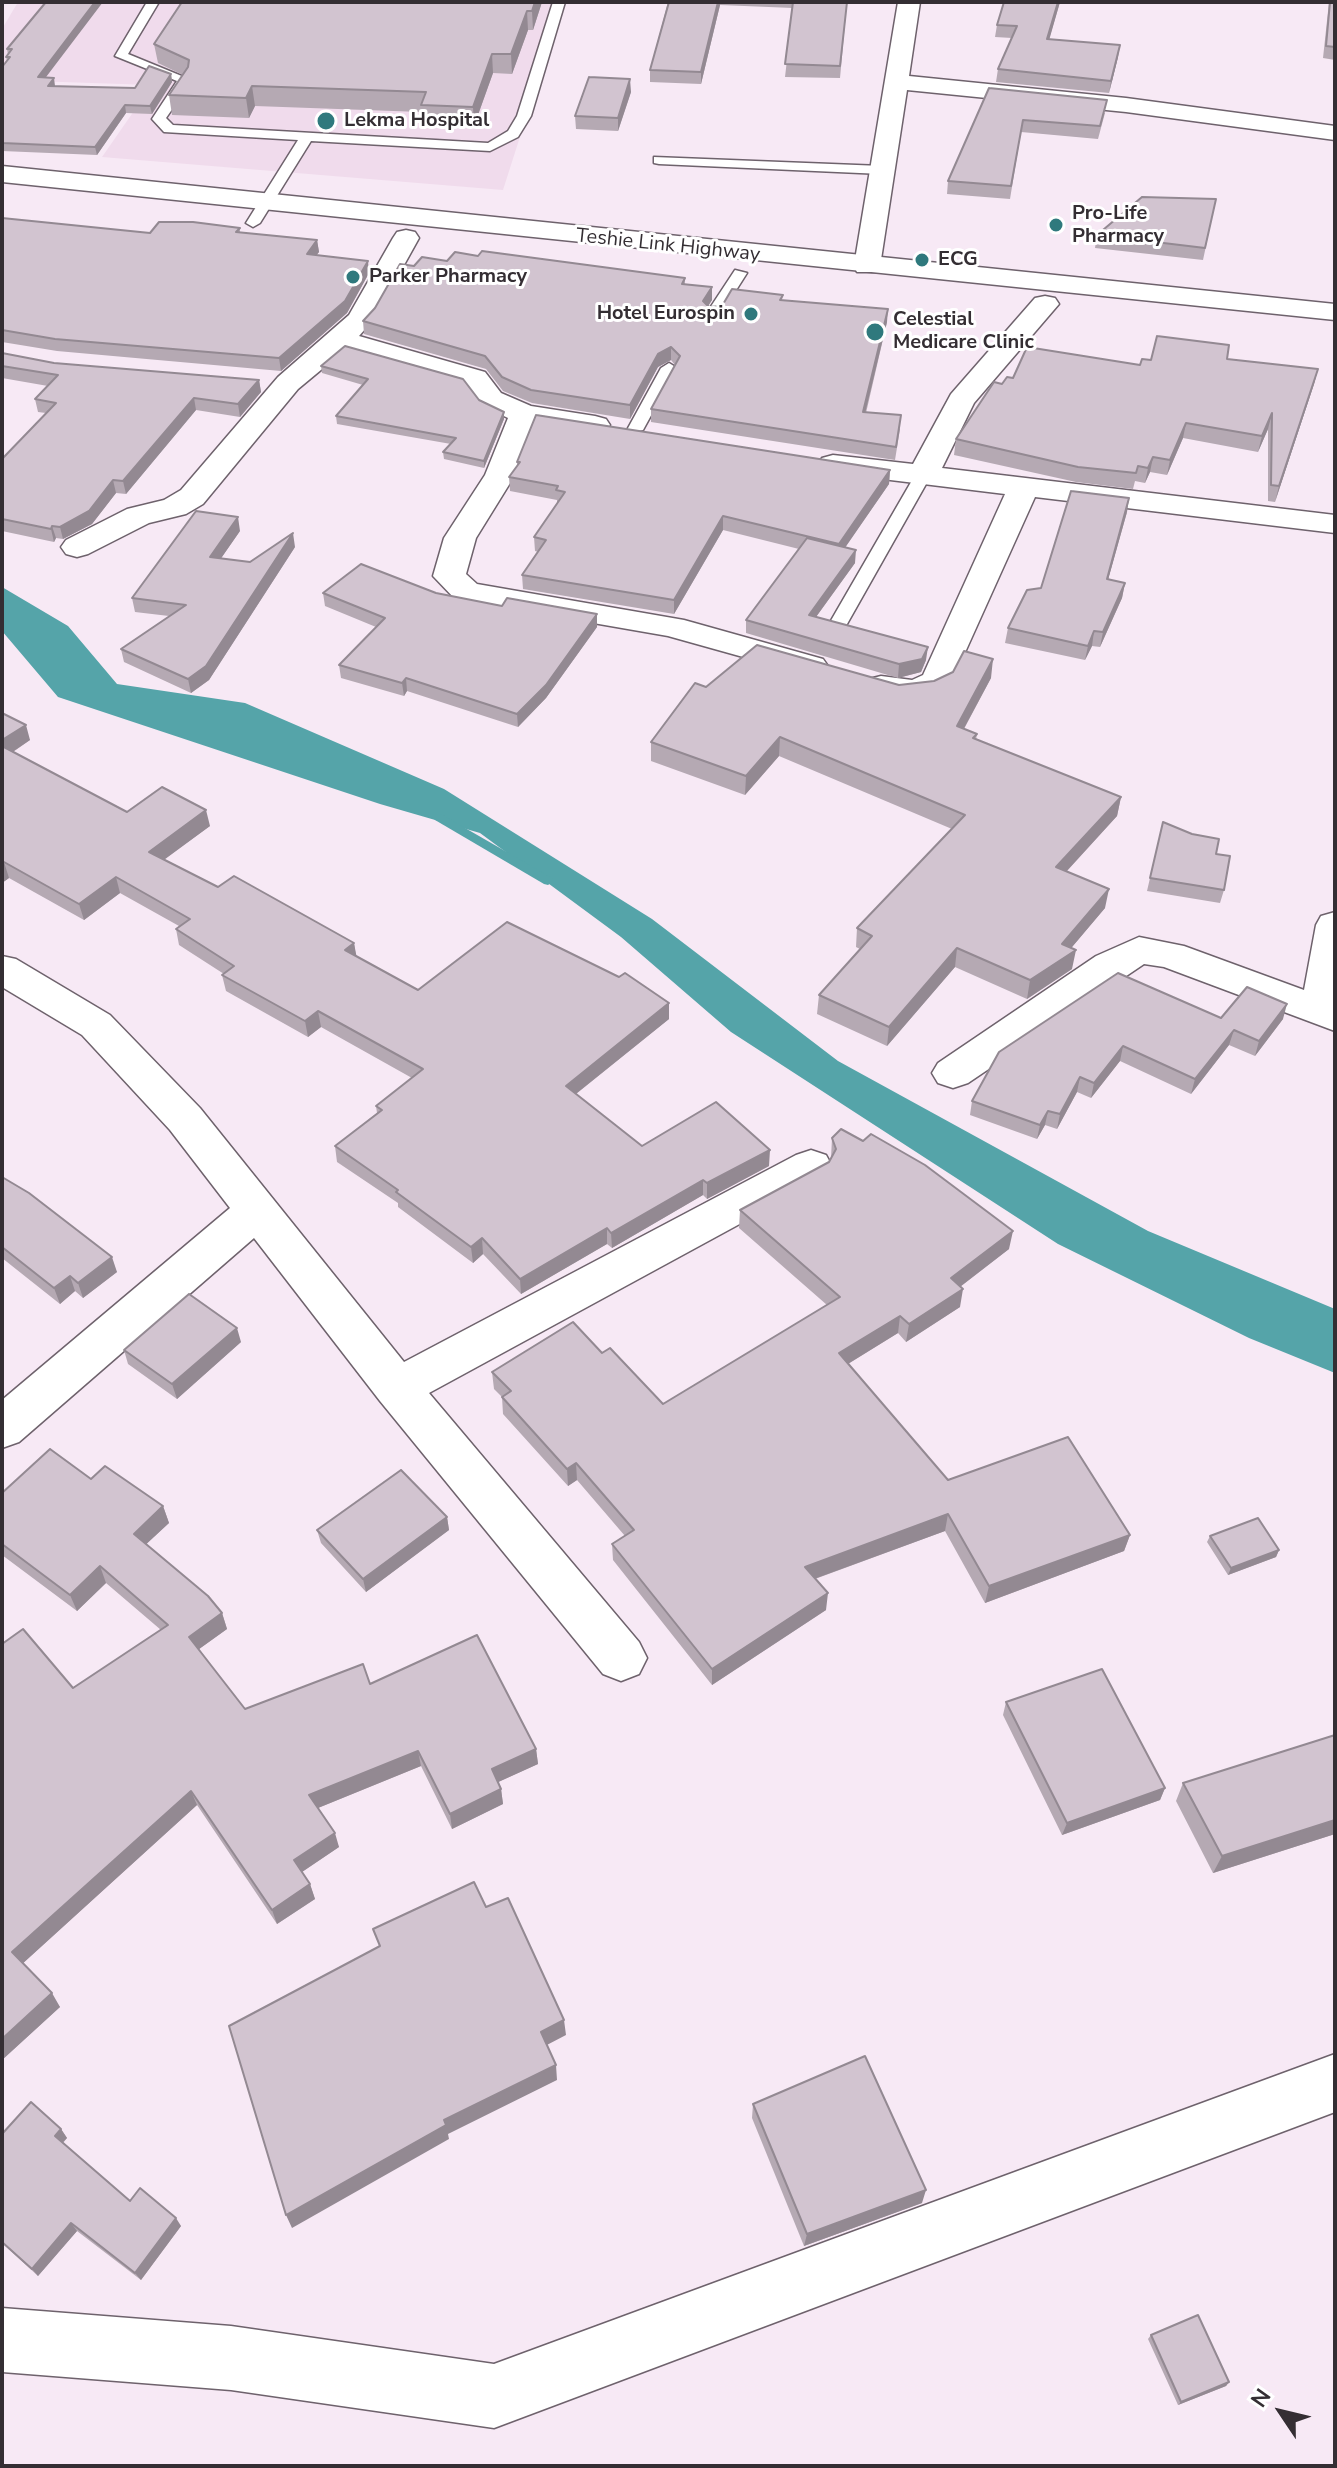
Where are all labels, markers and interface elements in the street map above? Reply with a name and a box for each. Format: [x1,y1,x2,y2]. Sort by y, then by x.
place label: Lekma Hospital [344,109,489,133]
marker: Lekma Hospital [315,110,337,132]
place label: Pro-Life Pharmacy [1072,202,1164,249]
marker: Pro-Life Pharmacy [1047,216,1065,234]
street label: Teshie Link Highway [575,224,761,268]
place label: ECG [938,248,978,272]
marker: ECG [913,251,931,269]
place label: Parker Pharmacy [369,265,527,289]
marker: Parker Pharmacy [344,268,362,286]
place label: Hotel Eurospin [597,302,735,326]
marker: Hotel Eurospin [742,305,760,323]
place label: Celestial Medicare Clinic [893,308,1034,355]
marker: Celestial Medicare Clinic [864,321,886,343]
north arrow [1241,2372,1321,2452]
text: N [1244,2383,1278,2414]

